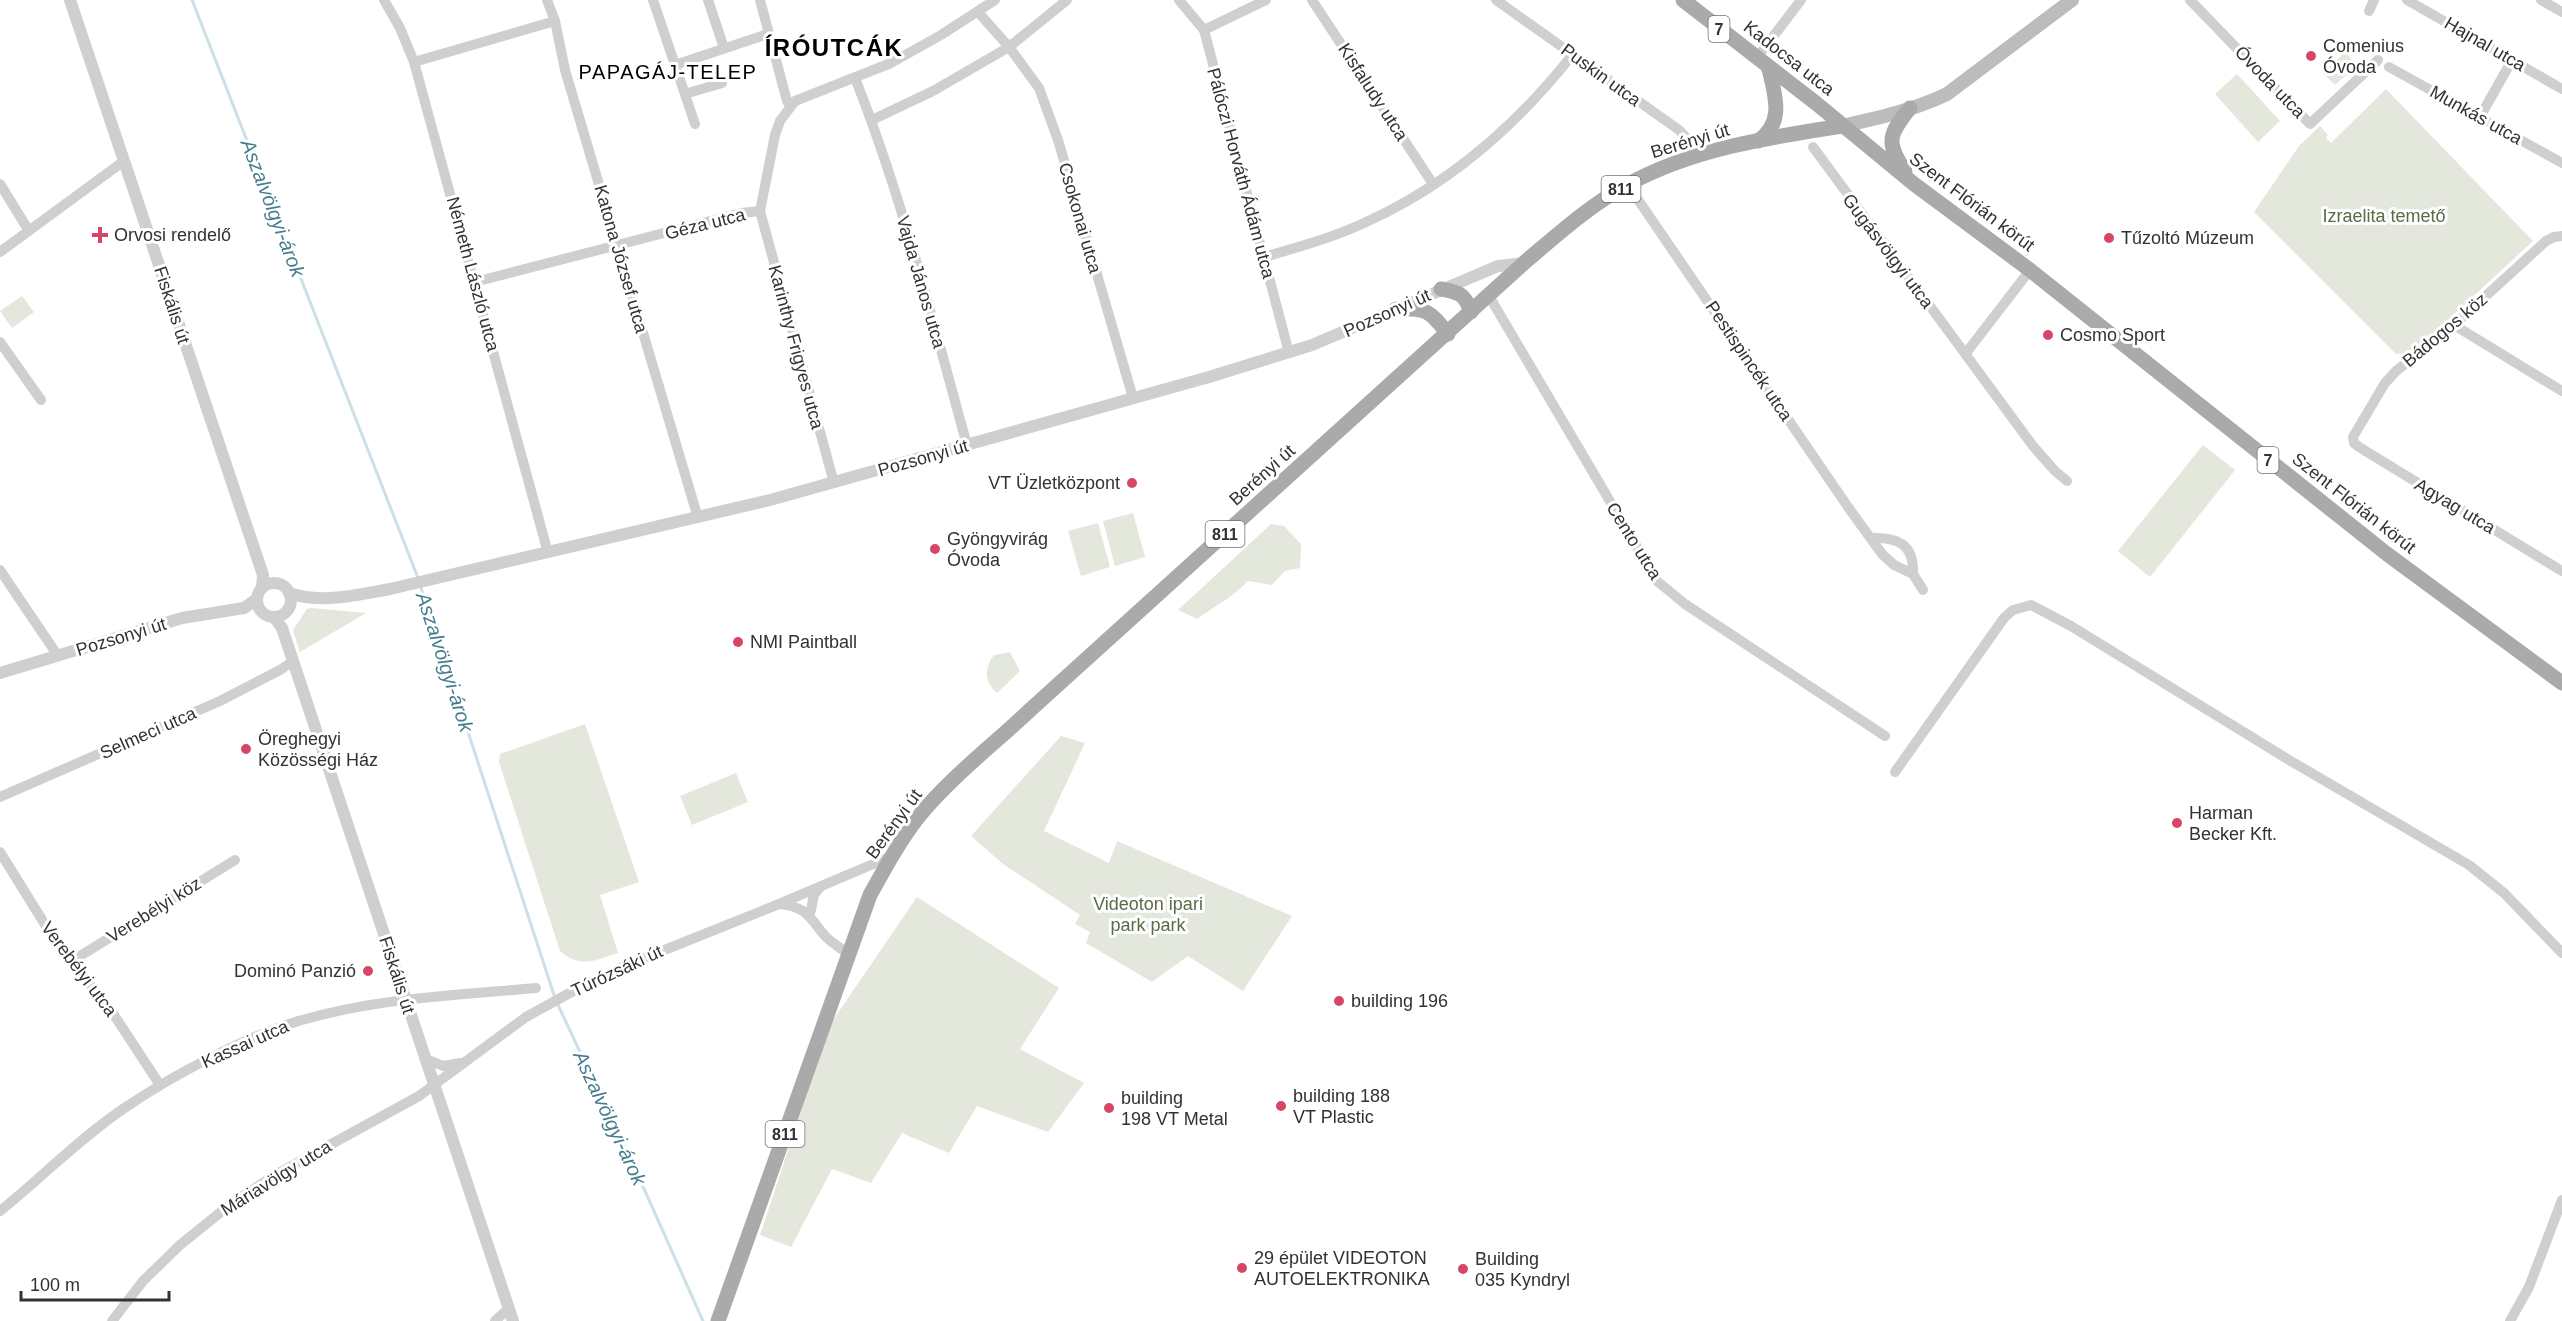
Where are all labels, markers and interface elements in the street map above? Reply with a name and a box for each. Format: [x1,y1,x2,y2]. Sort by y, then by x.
street label: Hajnal utca [2441,13,2530,76]
road number: 7 [1708,16,1730,42]
street label: Kadocsa utca [1740,17,1839,100]
district label: ÍRÓUTCÁK [765,34,903,61]
place label: Comenius Óvoda [2323,36,2404,77]
street label: Kisfaludy utca [1334,40,1412,145]
street label: Puskin utca [1557,40,1645,111]
street label: Óvoda utca [2231,41,2311,123]
marker: Comenius Óvoda [2304,49,2318,63]
district label: PAPAGÁJ-TELEP [579,61,757,83]
street label: Pálóczi Horváth Ádám utca [1203,66,1279,281]
street label: Munkás utca [2427,82,2526,149]
street label: Berényi út [1648,120,1732,162]
water label: Aszalvölgyi-árok [236,135,310,281]
street label: Szent Flórián körút [1906,149,2038,255]
street label: Csokonai utca [1055,160,1106,277]
road number: 811 [1602,176,1640,202]
street label: Katona József utca [590,183,652,336]
street label: Gugásvölgyi utca [1838,190,1938,313]
street label: Németh László utca [443,195,504,354]
street label: Géza utca [663,204,748,244]
park label: Izraelita temető [2322,206,2446,226]
street label: Vajda János utca [893,214,950,351]
place label: Orvosi rendelő [114,225,231,245]
marker: Orvosi rendelő [91,226,109,244]
place label: Tűzoltó Múzeum [2121,228,2254,248]
marker: Tűzoltó Múzeum [2102,231,2116,245]
street label: Karinthy Frigyes utca [764,263,828,432]
street label: Fiskális út [150,264,194,346]
street label: Pozsonyi út [1340,285,1434,341]
street label: Bádogos köz [2399,289,2491,371]
street label: Pestispincék utca [1702,297,1797,425]
place label: Cosmo Sport [2060,325,2165,345]
marker: Cosmo Sport [2041,328,2055,342]
street label: Pozsonyi út [876,436,970,480]
street label: Berényi út [1225,440,1299,510]
road number: 7 [2258,447,2278,473]
street label: Szent Flórián körút [2288,449,2420,557]
place label: VT Üzletközpont [988,473,1120,493]
street label: Agyag utca [2411,474,2500,538]
marker: VT Üzletközpont [1125,476,1139,490]
street label: Cento utca [1602,499,1666,584]
road number: 811 [1206,521,1244,547]
place label: Gyöngyvirág Óvoda [947,529,1048,570]
marker: Gyöngyvirág Óvoda [928,542,942,556]
water label: Aszalvölgyi-árok [412,588,478,736]
street label: Pozsonyi út [74,614,168,660]
place label: NMI Paintball [750,632,857,652]
marker: NMI Paintball [731,635,745,649]
street label: Selmeci utca [97,703,200,763]
place label: Öreghegyi Közösségi Ház [258,729,378,770]
marker: Öreghegyi Közösségi Ház [239,742,253,756]
street label: Berényi út [862,785,926,863]
place label: Harman Becker Kft. [2189,803,2277,844]
marker: Harman Becker Kft. [2170,816,2184,830]
street label: Verebélyi köz [103,873,205,947]
park label: Videoton ipari park park [1093,894,1203,935]
street label: Verebélyi utca [37,918,122,1021]
street label: Fiskális út [375,934,419,1016]
street label: Túrózsáki út [568,941,666,1001]
place label: Dominó Panzió [234,961,356,981]
marker: Dominó Panzió [361,964,375,978]
place label: building 196 [1351,991,1448,1011]
marker: building 196 [1332,994,1346,1008]
street label: Kassai utca [198,1016,292,1072]
water label: Aszalvölgyi-árok [569,1046,651,1190]
place label: building 188 VT Plastic [1293,1086,1390,1127]
place label: building 198 VT Metal [1121,1088,1228,1129]
marker: building 188 VT Plastic [1274,1099,1288,1113]
marker: building 198 VT Metal [1102,1101,1116,1115]
road number: 811 [766,1121,804,1147]
street label: Máriavölgy utca [217,1136,336,1220]
place label: 29 épület VIDEOTON AUTOELEKTRONIKA [1254,1248,1430,1289]
place label: Building 035 Kyndryl [1475,1249,1570,1290]
marker: 29 épület VIDEOTON AUTOELEKTRONIKA [1235,1261,1249,1275]
marker: Building 035 Kyndryl [1456,1262,1470,1276]
scale bar [21,1264,170,1302]
text: 100 m [30,1275,80,1295]

